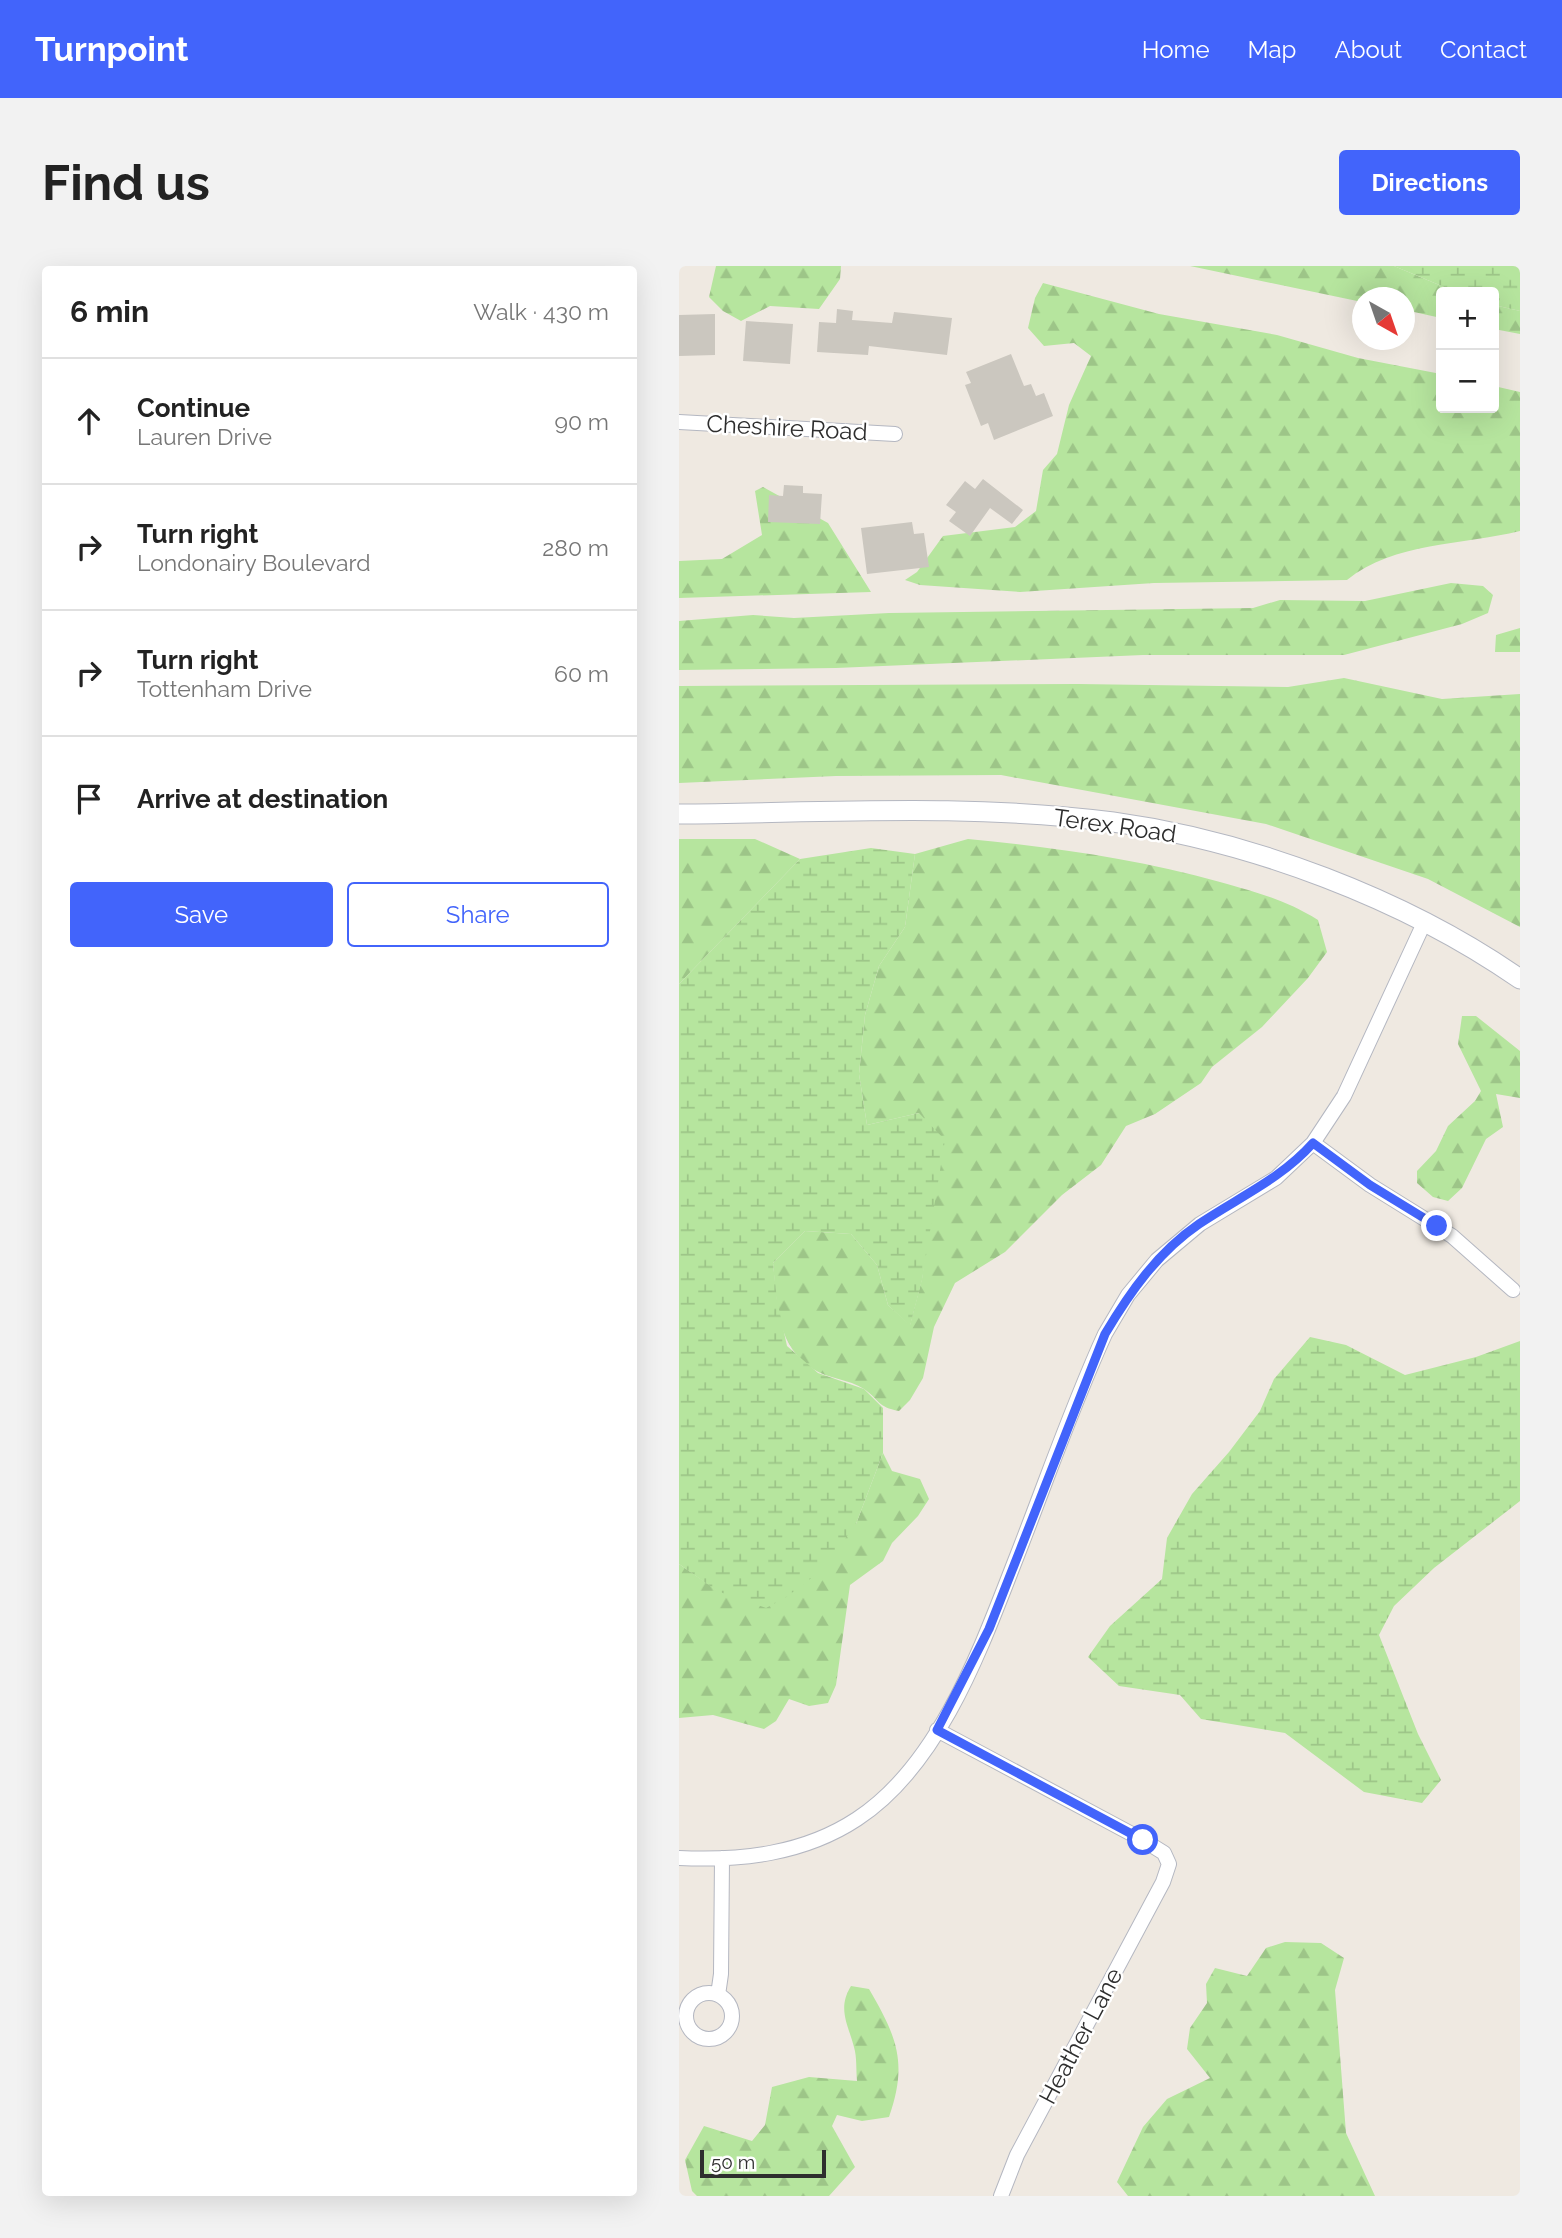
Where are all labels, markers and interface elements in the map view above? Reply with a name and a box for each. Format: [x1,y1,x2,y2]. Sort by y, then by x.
text: Turnpoint [35,30,188,69]
text: Home [1142,35,1210,64]
text: Map [1248,35,1296,64]
text: About [1334,35,1402,64]
text: Contact [1440,35,1527,64]
button: Directions [1339,150,1520,215]
text: Find us [42,154,210,211]
north arrow [1352,287,1415,350]
map controls [1436,287,1499,413]
button: + [1436,287,1499,350]
text: 6 min [70,294,149,329]
text: Walk · 430 m [473,298,609,325]
button: − [1436,350,1499,413]
text: Continue [137,393,250,423]
icon: ahead [70,402,108,440]
text: 90 m [554,408,609,435]
street label: Cheshire Road [706,409,868,446]
text: Lauren Drive [137,423,272,450]
text: Turn right [137,519,258,549]
icon: right [70,528,108,566]
text: 280 m [542,534,609,561]
text: Londonairy Boulevard [137,549,371,576]
text: Turn right [137,645,258,675]
icon: right [70,654,108,692]
text: 60 m [554,660,609,687]
text: Tottenham Drive [137,675,312,702]
icon: arrive [70,780,108,818]
text: Arrive at destination [137,784,388,814]
street label: Terex Road [1052,803,1178,848]
button: Save [70,882,333,947]
button: Share [347,882,609,947]
route end [1421,1210,1452,1241]
route start [1127,1824,1158,1855]
street label: Heather Lane [1033,1963,1129,2109]
scale bar [700,2147,826,2179]
text: 50 m [711,2151,755,2173]

